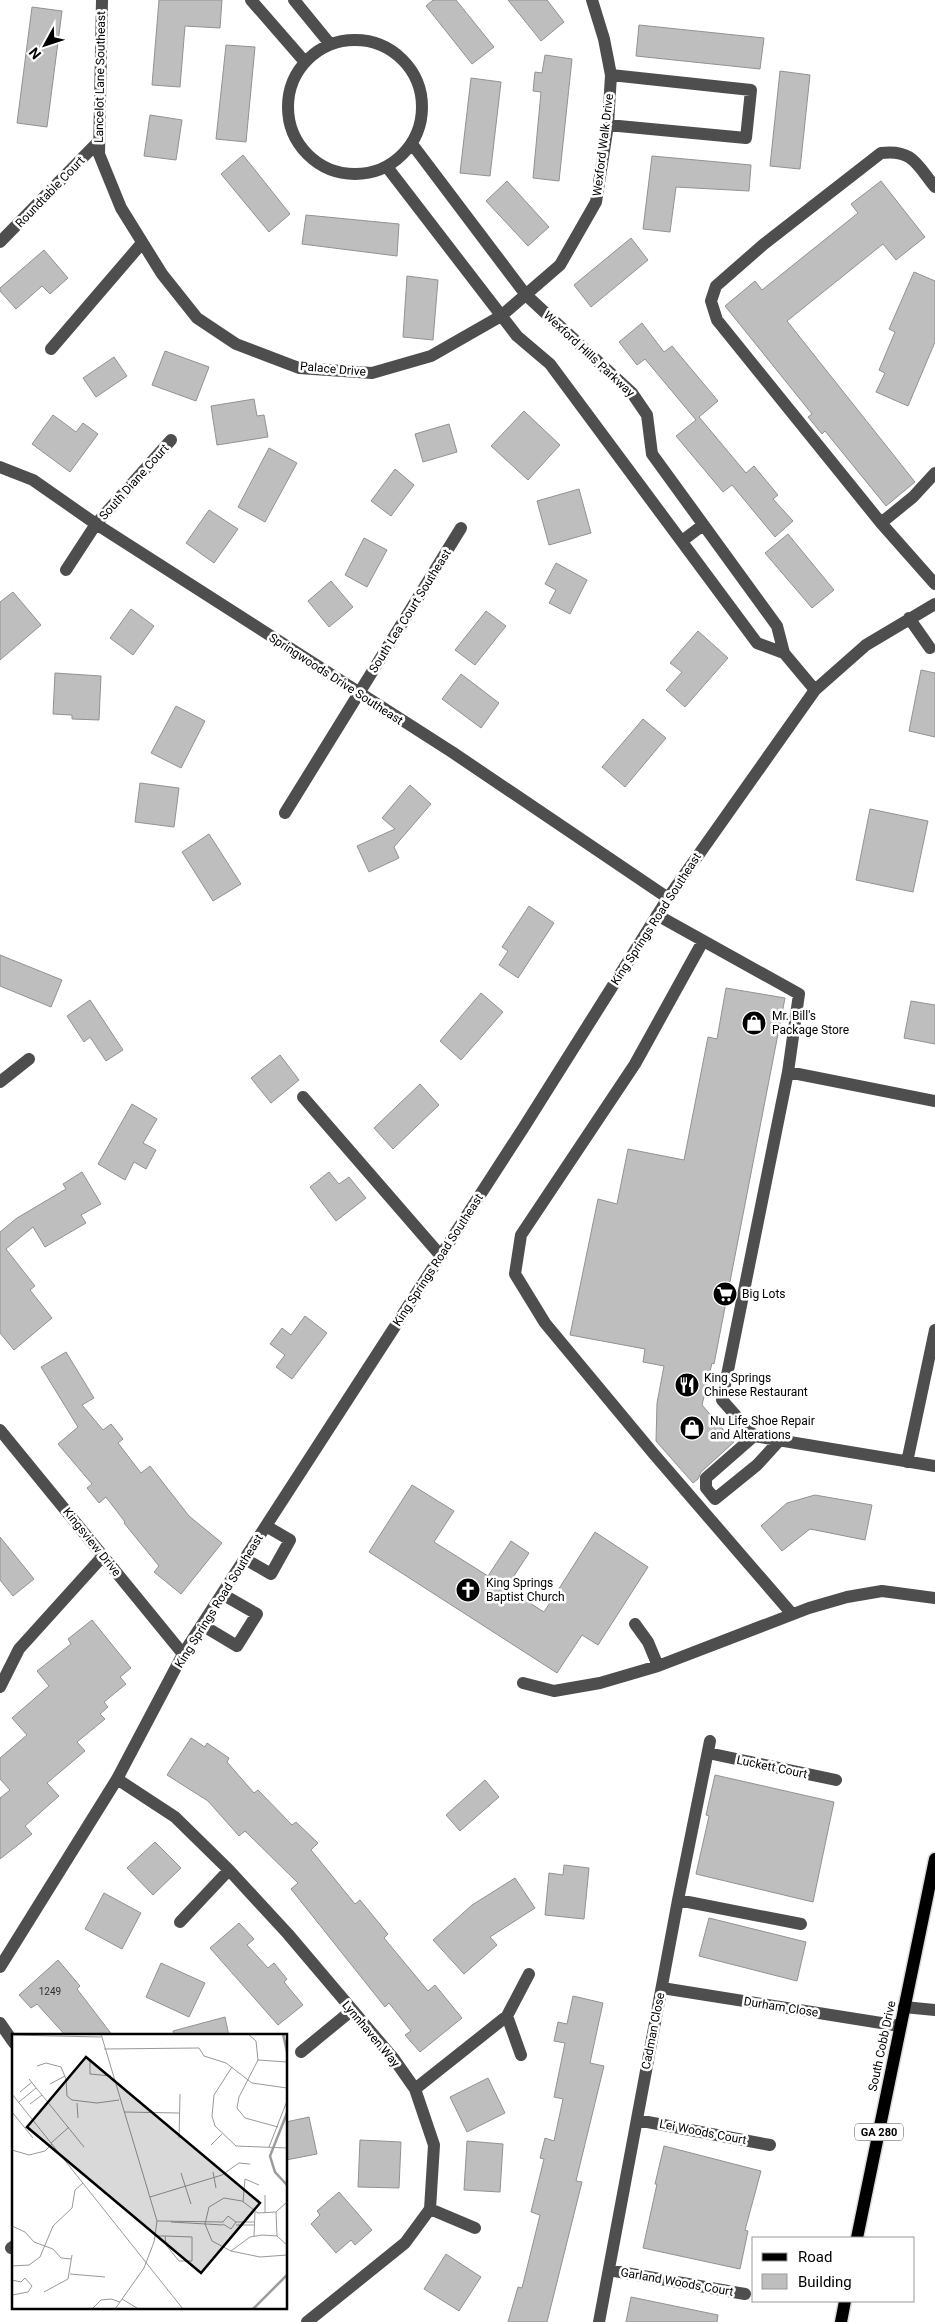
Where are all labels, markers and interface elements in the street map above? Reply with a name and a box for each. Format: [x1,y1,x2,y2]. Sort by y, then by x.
street label: Lancelot Lane Southeast [92,11,108,143]
north arrow [20,20,70,70]
text: N [26,44,44,62]
street label: Wexford Walk Drive [590,93,616,197]
street label: Roundtable Court [13,154,87,230]
street label: Wexford Hills Parkway [541,308,638,400]
street label: Palace Drive [299,359,367,379]
street label: South Diane Court [96,441,172,523]
street label: South Lea Court Southeast [366,547,454,675]
street label: Springwoods Drive Southeast [266,630,406,728]
street label: King Springs Road Southeast [608,850,704,988]
place label: Mr. Bill's Package Store [772,1009,849,1037]
shop icon: Mr. Bill's Package Store [741,1010,767,1036]
street label: King Springs Road Southeast [390,1191,486,1329]
supermarket icon: Big Lots [712,1281,738,1307]
place label: Big Lots [742,1287,786,1301]
place label: King Springs Chinese Restaurant [704,1371,808,1399]
restaurant icon: King Springs Chinese Restaurant [674,1372,700,1398]
place label: Nu Life Shoe Repair and Alterations [710,1414,815,1442]
shop icon: Nu Life Shoe Repair and Alterations [679,1415,705,1441]
street label: Kingsview Drive [60,1505,124,1579]
street label: King Springs Road Southeast [172,1532,266,1670]
place label: King Springs Baptist Church [486,1576,565,1604]
church icon: King Springs Baptist Church [455,1577,481,1603]
street label: Luckett Court [735,1753,809,1781]
house number: 1249 [39,1986,61,1997]
street label: Cadman Close [639,1991,667,2071]
street label: Durham Close [743,1994,819,2020]
street label: Lynnhaven Way [339,1998,403,2070]
street label: South Cobb Drive [866,1999,898,2093]
inset map [12,2034,288,2310]
street label: Lei Woods Court [658,2117,748,2147]
road number: GA 280 [855,2124,903,2140]
legend [752,2237,915,2302]
text: Road [798,2248,832,2266]
street label: Garland Woods Court [620,2265,735,2299]
text: Building [798,2273,852,2291]

